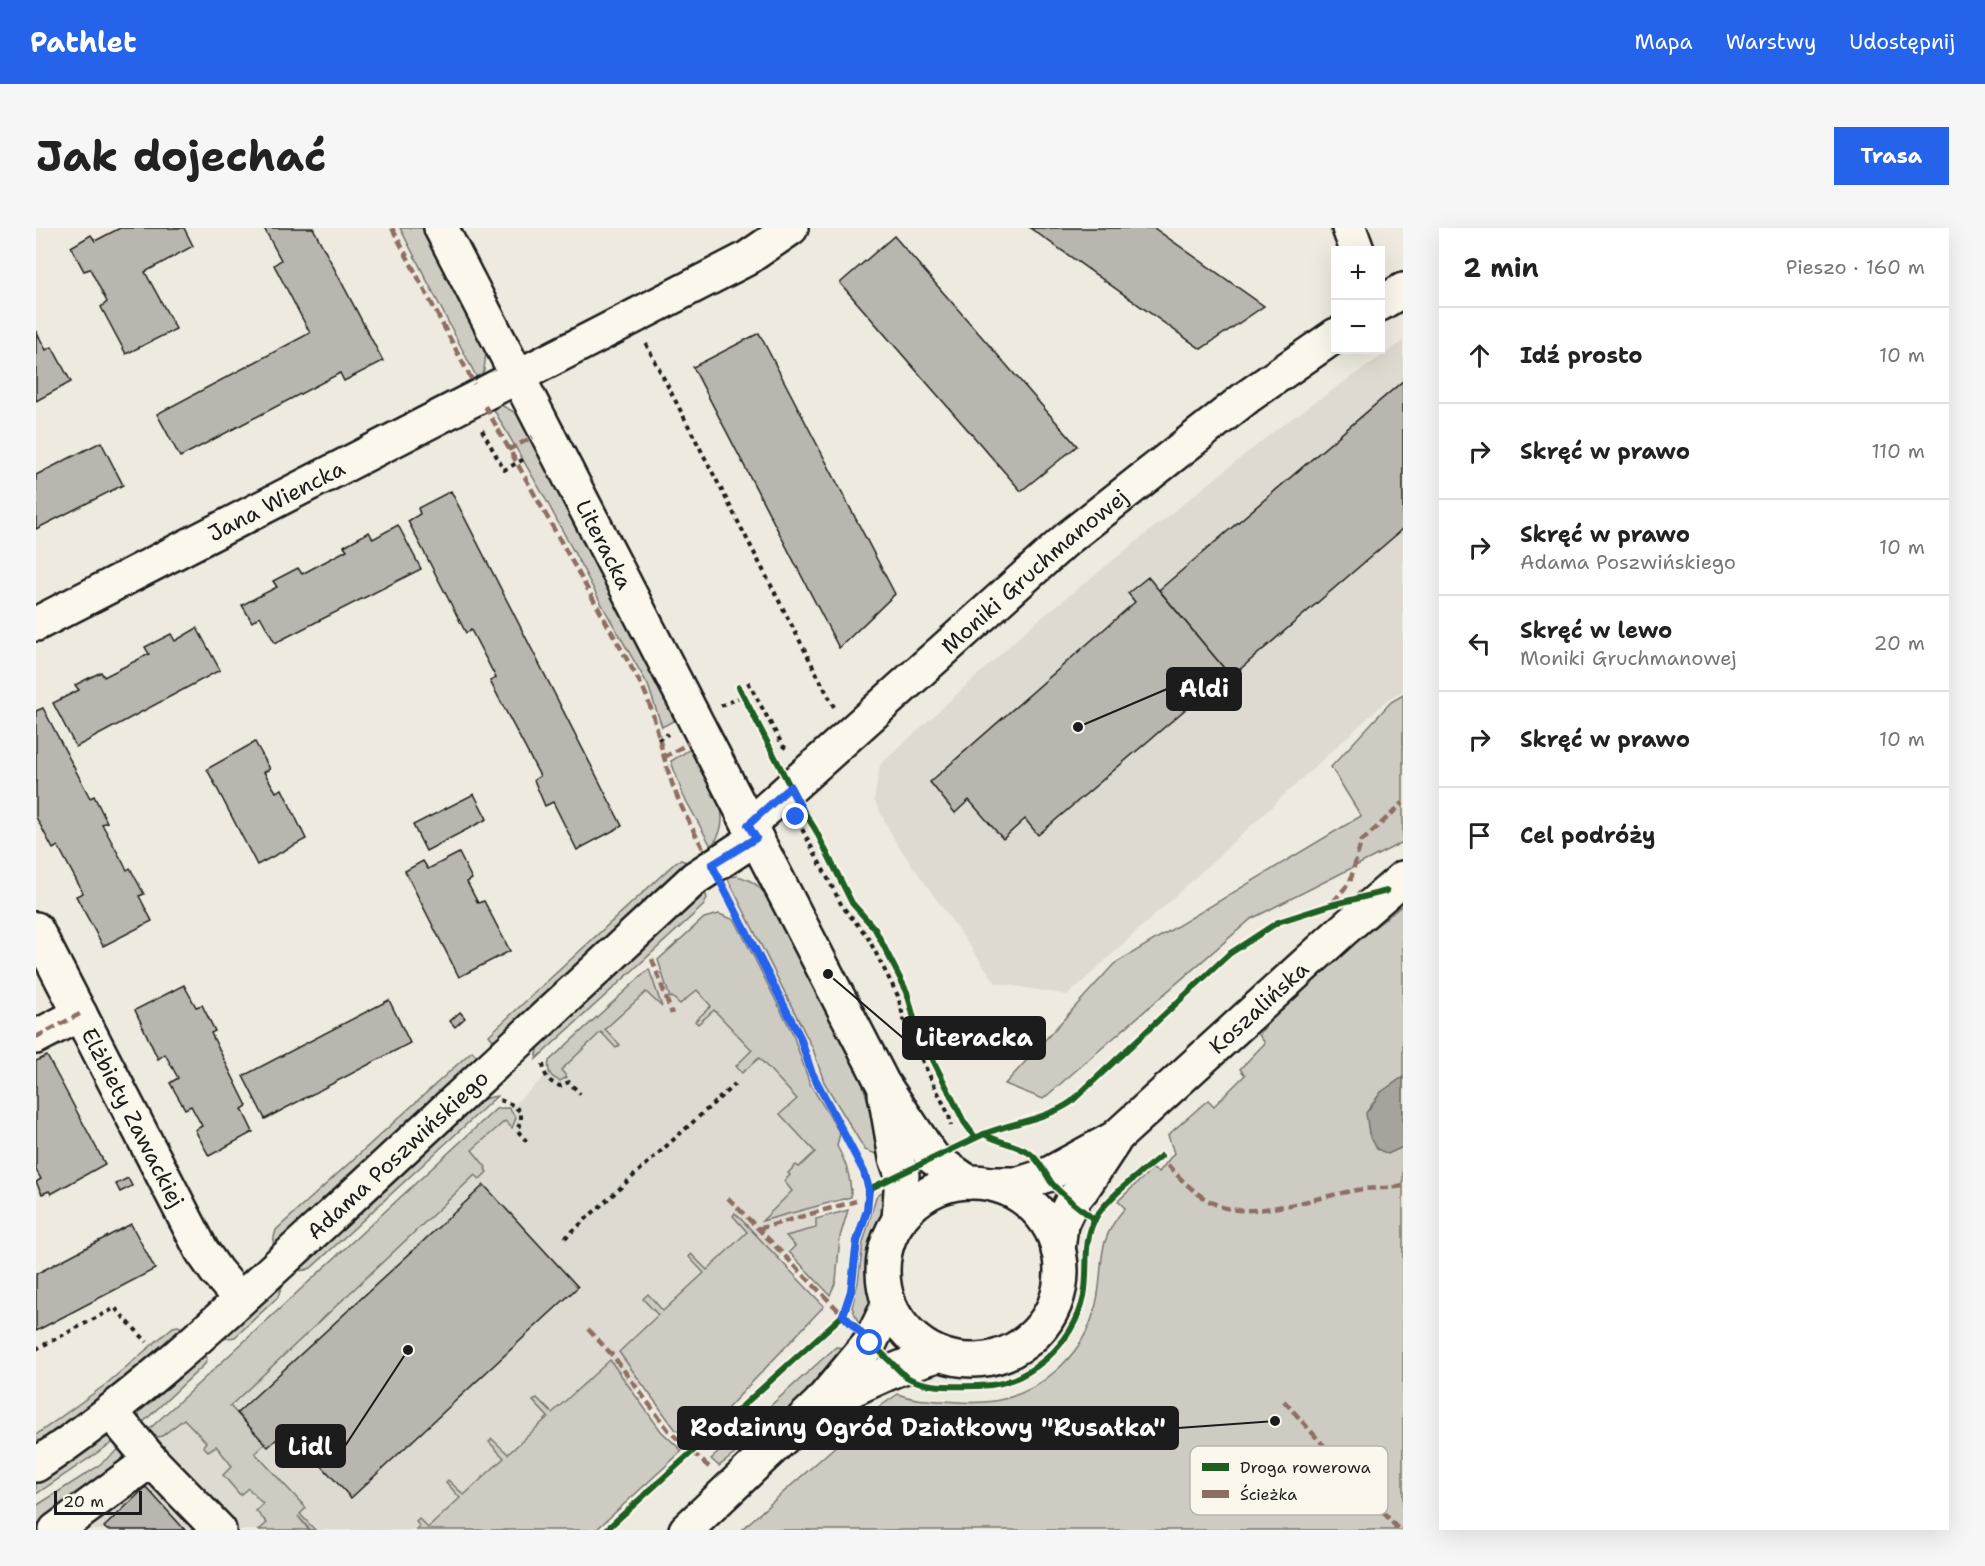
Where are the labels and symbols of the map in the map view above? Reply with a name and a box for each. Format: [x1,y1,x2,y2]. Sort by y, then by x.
street label: Jana Wiencka [203,454,350,548]
street label: Moniki Gruchmanowej [935,482,1134,660]
street label: Literacka [569,495,639,595]
callout: Aldi [1167,668,1241,710]
text: Aldi [1179,673,1229,705]
route end [782,803,808,829]
street label: Koszalińska [1203,955,1315,1060]
callout: Literacka [903,1017,1045,1059]
text: Literacka [915,1022,1033,1054]
street label: Elżbiety Zawackiej [74,1023,191,1212]
street label: Adama Poszwińskiego [301,1063,495,1246]
route start [856,1329,882,1355]
callout: Rodzinny Ogród Działkowy "Rusałka" [678,1407,1178,1449]
text: Rodzinny Ogród Działkowy "Rusałka" [690,1412,1166,1444]
callout: Lidl [276,1425,345,1467]
text: Lidl [288,1431,332,1463]
legend [1190,1446,1388,1515]
text: Droga rowerowa [1240,1457,1371,1478]
text: Ścieżka [1240,1484,1297,1505]
scale bar [54,1488,142,1516]

